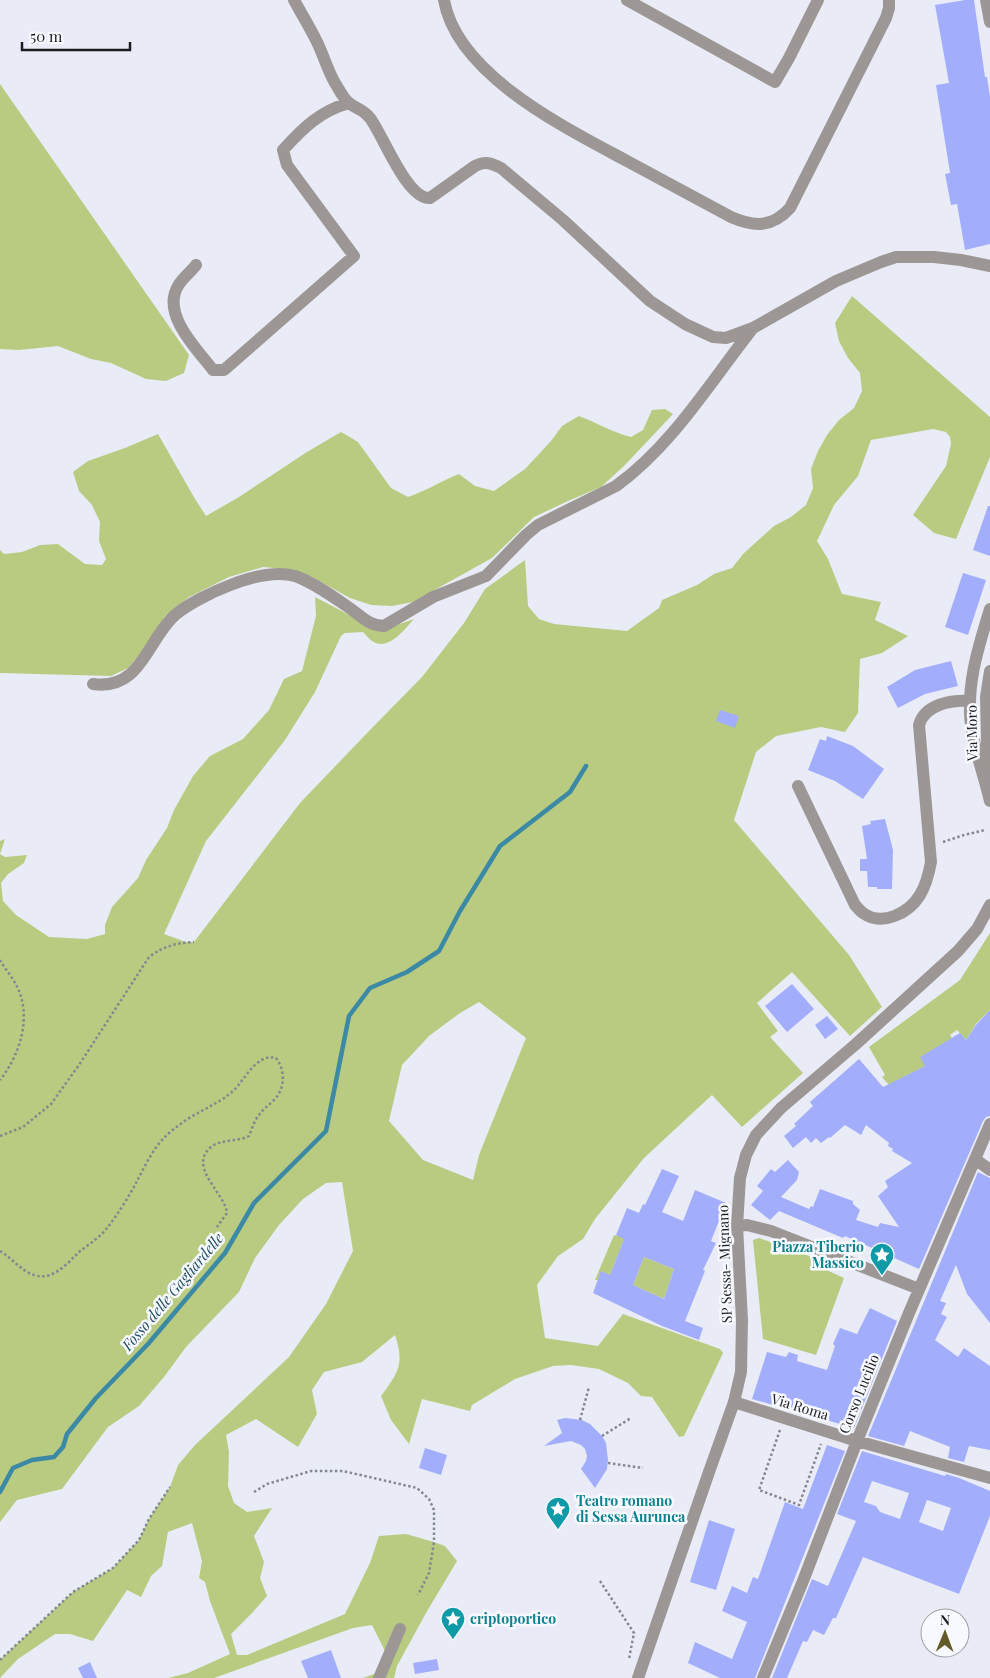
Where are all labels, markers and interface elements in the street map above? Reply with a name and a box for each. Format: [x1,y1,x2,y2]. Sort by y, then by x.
scale bar [22,20,130,52]
text: 50 m [30,26,63,46]
street label: Via Moro [962,704,982,762]
street label: SP Sessa- Mignano [713,1204,736,1323]
water label: Fosso delle Gagliardelle [116,1228,228,1355]
place label: Piazza Tiberio Massico [772,1237,864,1272]
place icon: Piazza Tiberio Massico [869,1242,895,1276]
street label: Corso Lucilio [834,1351,883,1436]
street label: Via Roma [768,1389,831,1424]
place label: Teatro romano di Sessa Aurunca [576,1491,686,1526]
place icon: Teatro romano di Sessa Aurunca [545,1496,571,1530]
place icon: criptoportico [440,1606,466,1640]
north arrow [920,1608,970,1658]
place label: criptoportico [470,1609,556,1628]
text: N [940,1610,950,1629]

